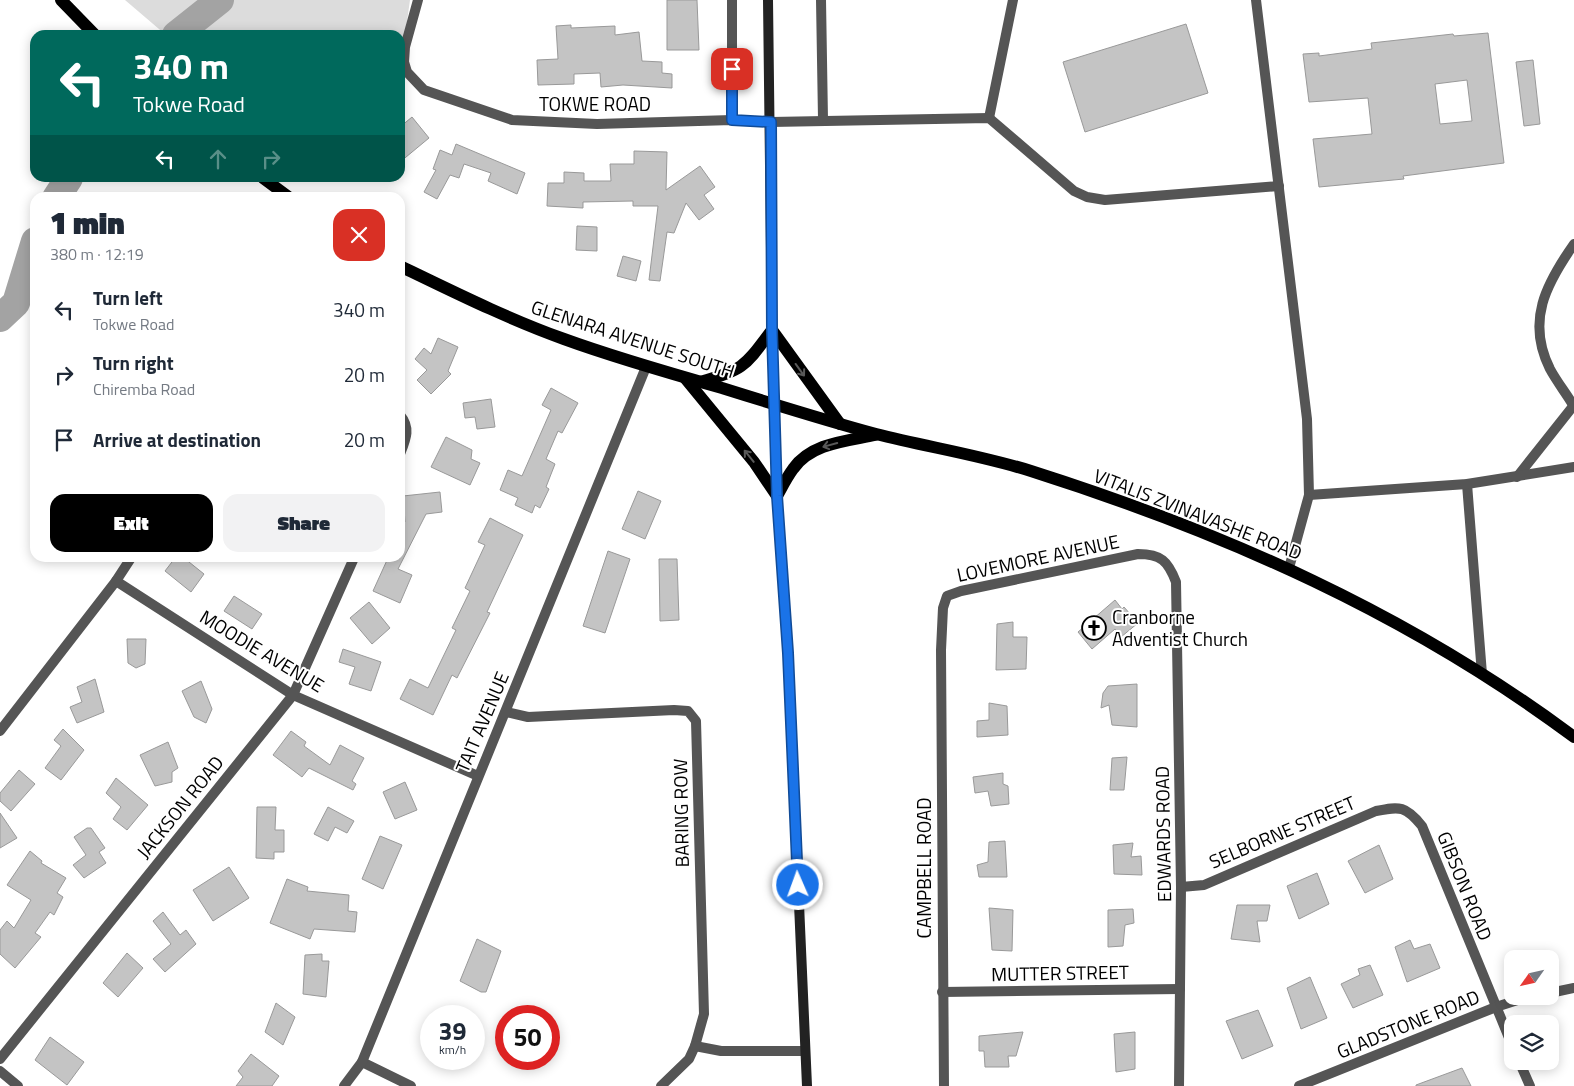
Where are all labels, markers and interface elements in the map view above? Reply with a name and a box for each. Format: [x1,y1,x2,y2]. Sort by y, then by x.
text: 340 m [133,39,229,93]
pin [711,48,753,90]
icon: left [50,50,115,115]
icon: arrive [718,55,746,83]
text: Tokwe Road [133,87,245,121]
street label: TOKWE ROAD [539,89,651,118]
icon: left [151,145,179,173]
icon: ahead [204,145,232,173]
icon: right [257,145,285,173]
text: 1 min [50,200,125,246]
button: close [333,209,385,261]
text: 380 m · 12:19 [50,242,144,266]
text: Turn left [93,283,163,312]
street label: GLENARA AVENUE SOUTH [528,292,739,385]
text: 340 m [333,295,385,324]
icon: left [50,296,78,324]
text: Tokwe Road [93,312,174,336]
text: Turn right [93,348,174,377]
text: 20 m [344,360,385,389]
icon: right [50,361,78,389]
one-way arrow [795,363,805,377]
text: Chiremba Road [93,377,195,401]
text: Arrive at destination [93,425,261,454]
text: 20 m [344,425,385,454]
icon: arrive [50,426,78,454]
one-way arrow [822,441,838,450]
one-way arrow [744,450,755,463]
street label: VITALIS ZVINAVASHE ROAD [1090,460,1307,567]
button: Exit [50,494,213,552]
button: Share [223,494,385,552]
street label: LOVEMORE AVENUE [954,526,1122,589]
street label: MOODIE AVENUE [195,602,330,699]
place label: Cranborne Adventist Church [1112,602,1248,653]
church icon: Cranborne Adventist Church [1081,615,1107,641]
street label: TAIT AVENUE [447,667,516,777]
street label: JACKSON ROAD [129,749,230,864]
street label: BARING ROW [665,758,696,868]
street label: EDWARDS ROAD [1147,766,1178,902]
street label: SELBORNE STREET [1204,788,1359,875]
street label: CAMPBELL ROAD [909,797,938,939]
street label: GIBSON ROAD [1430,827,1501,945]
position arrow [771,858,823,910]
north arrow [1504,950,1559,1005]
map controls [1504,950,1559,1070]
street label: MUTTER STREET [991,957,1129,988]
street label: GLADSTONE ROAD [1332,982,1484,1065]
speed limit sign: 50 [495,1005,560,1070]
text: 39 [438,1012,467,1050]
button: layers [1504,1015,1559,1070]
text: km/h [439,1040,466,1059]

